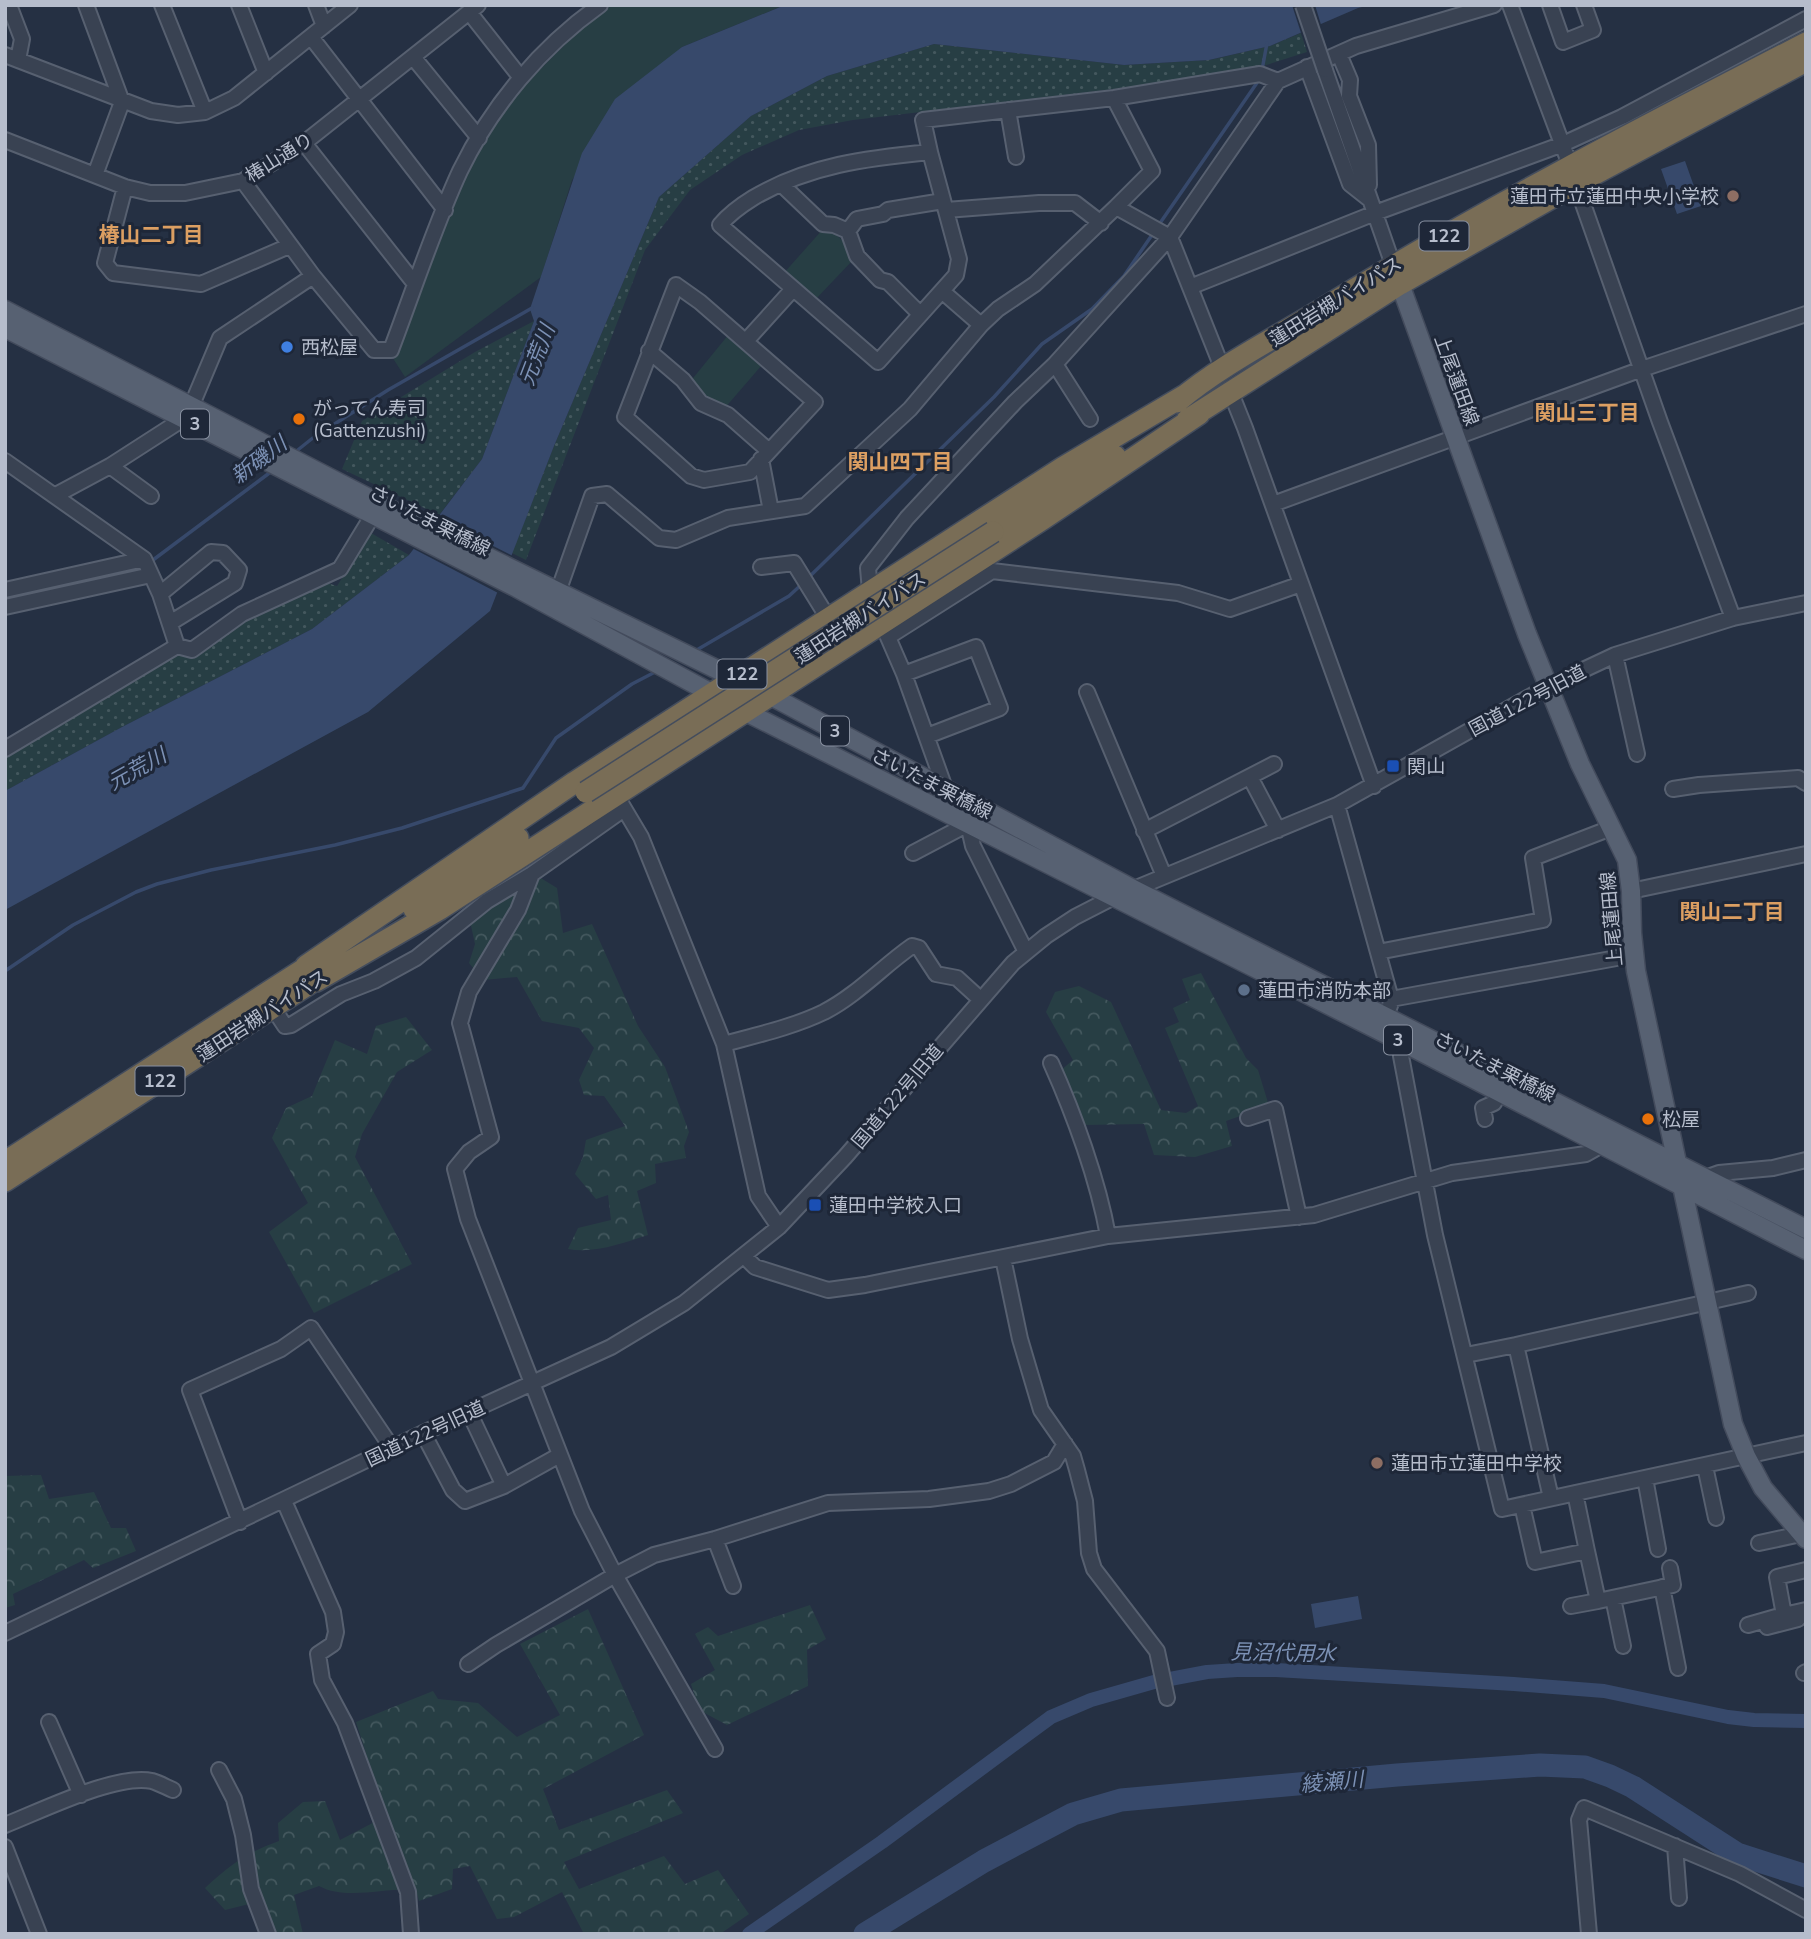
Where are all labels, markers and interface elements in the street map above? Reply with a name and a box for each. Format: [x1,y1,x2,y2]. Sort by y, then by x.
street label: 椿山通り [240,127,319,189]
place label: 蓮田市立蓮田中央小学校 [1510,184,1719,210]
marker: 蓮田市立蓮田中央小学校 [1725,188,1741,204]
district label: 椿山二丁目 [99,221,204,249]
road number: 122 [1420,222,1468,250]
street label: 蓮田岩槻バイパス [1264,251,1407,353]
water label: 元荒川 [513,319,562,389]
street label: 上尾蓮田線 [1428,331,1485,429]
place label: 西松屋 [301,335,358,361]
marker: 西松屋 [279,339,295,355]
place label: がってん寿司 (Gattenzushi) [313,396,427,444]
district label: 関山三丁目 [1535,399,1640,427]
road number: 3 [181,410,209,438]
marker: がってん寿司 (Gattenzushi) [291,411,307,427]
water label: 新磯川 [225,429,294,490]
district label: 関山四丁目 [848,448,953,476]
street label: さいたま栗橋線 [365,479,494,563]
street label: 蓮田岩槻バイパス [790,566,931,670]
street label: 国道122号旧道 [1464,659,1591,743]
road number: 122 [718,660,766,688]
road number: 3 [821,716,849,746]
water label: 元荒川 [103,741,173,797]
street label: さいたま栗橋線 [867,742,996,826]
place label: 関山 [1407,754,1445,780]
marker: 関山 [1385,758,1401,774]
street label: 上尾蓮田線 [1595,870,1629,967]
district label: 関山二丁目 [1680,898,1785,926]
street label: 蓮田岩槻バイパス [192,964,333,1068]
place label: 蓮田市消防本部 [1258,978,1391,1004]
marker: 蓮田市消防本部 [1236,982,1252,998]
street label: さいたま栗橋線 [1430,1025,1559,1109]
road number: 3 [1384,1026,1412,1055]
street label: 国道122号旧道 [846,1039,949,1154]
road number: 122 [136,1066,184,1096]
place label: 松屋 [1662,1107,1700,1133]
marker: 松屋 [1640,1111,1656,1127]
place label: 蓮田中学校入口 [829,1193,962,1219]
marker: 蓮田中学校入口 [807,1197,823,1213]
street label: 国道122号旧道 [361,1395,489,1473]
place label: 蓮田市立蓮田中学校 [1391,1451,1562,1477]
marker: 蓮田市立蓮田中学校 [1369,1455,1385,1471]
water label: 見沼代用水 [1230,1638,1338,1668]
water label: 綾瀬川 [1299,1765,1367,1799]

